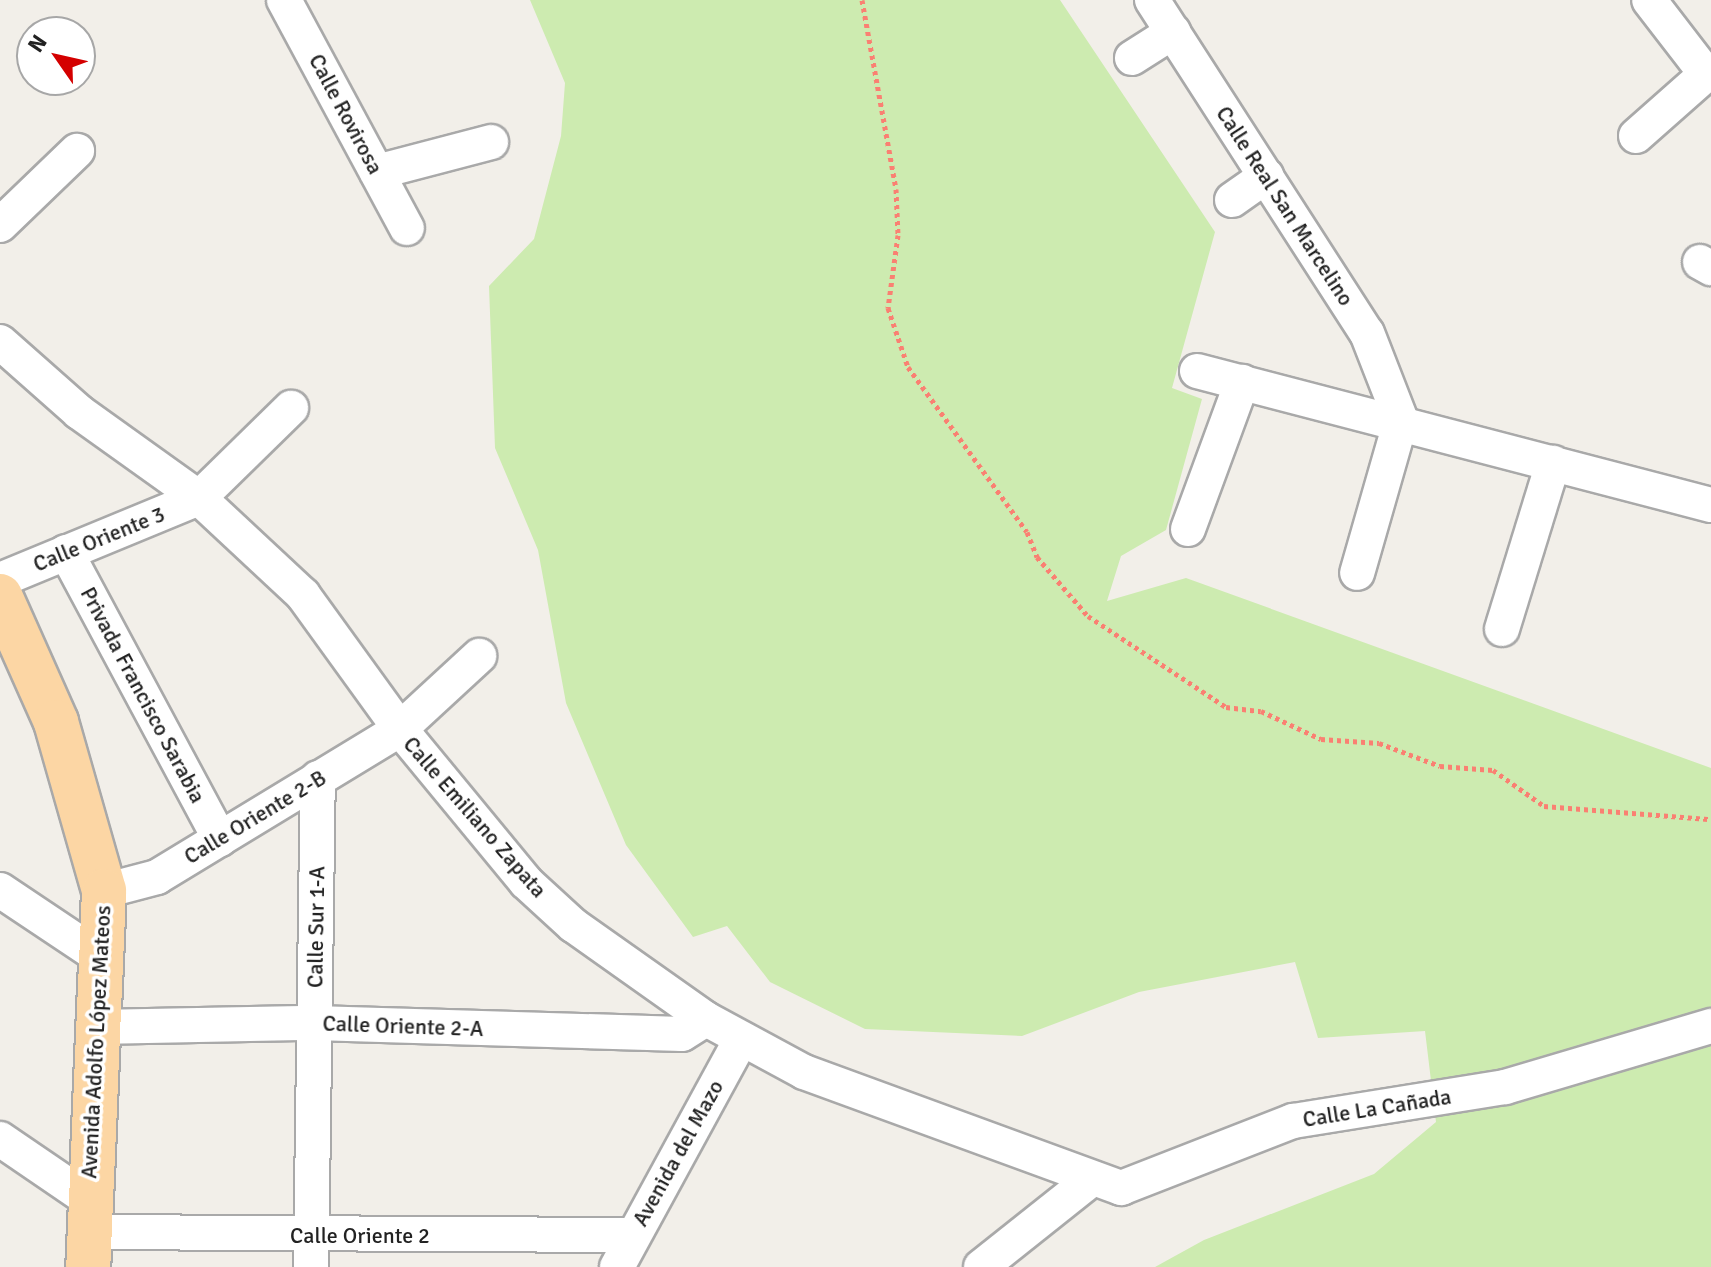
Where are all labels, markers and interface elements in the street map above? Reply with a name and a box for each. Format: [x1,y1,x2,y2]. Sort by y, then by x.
north arrow [16,16,96,96]
text: N [22,30,53,57]
street label: Calle Rovirosa [303,49,389,179]
street label: Calle Real San Marcelino [1211,101,1359,311]
street label: Calle Oriente 3 [29,501,169,577]
street label: Privada Francisco Sarabia [75,582,211,808]
street label: Calle Emiliano Zapata [398,731,552,903]
street label: Calle Oriente 2-B [179,764,331,870]
street label: Calle Sur 1-A [302,866,330,988]
street label: Avenida Adolfo López Mateos [76,905,116,1179]
street label: Calle Oriente 2-A [322,1010,484,1042]
street label: Avenida del Mazo [627,1075,729,1231]
street label: Calle La Cañada [1301,1083,1453,1133]
street label: Calle Oriente 2 [290,1223,430,1249]

